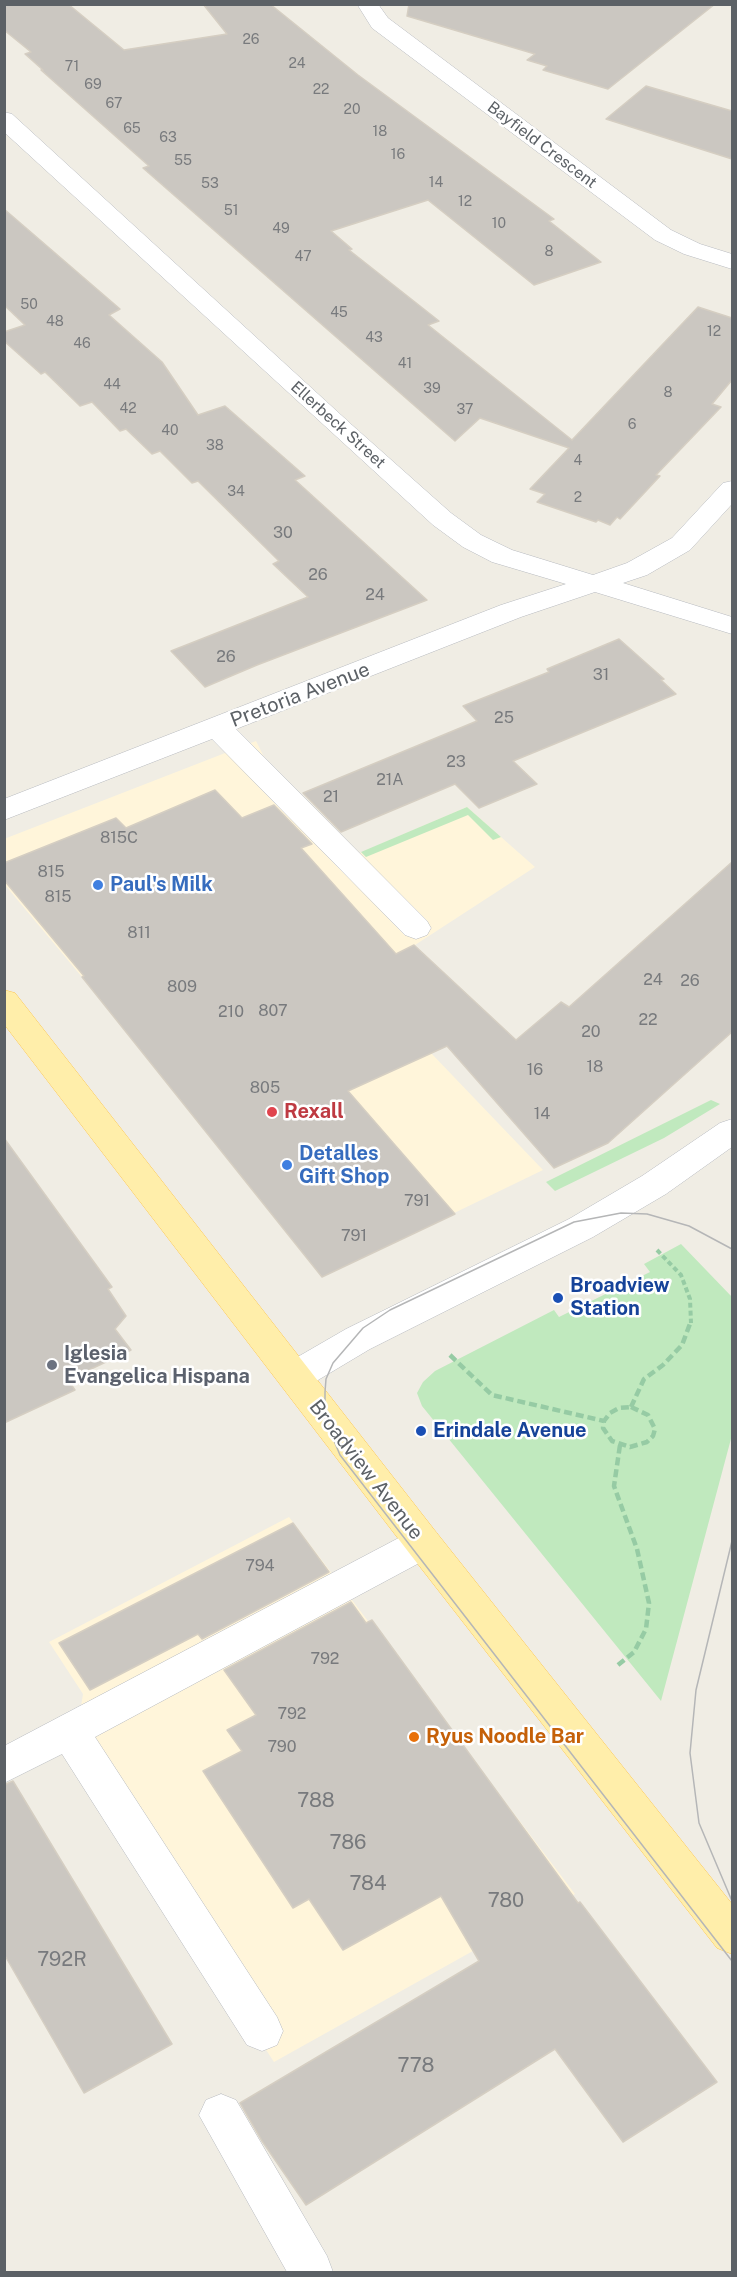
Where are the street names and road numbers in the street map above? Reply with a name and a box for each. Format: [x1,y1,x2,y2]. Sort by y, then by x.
street label: Bayfield Crescent [483,98,601,192]
street label: Ellerbeck Street [287,377,389,473]
street label: Pretoria Avenue [227,657,373,733]
street label: Broadview Avenue [304,1395,428,1545]

